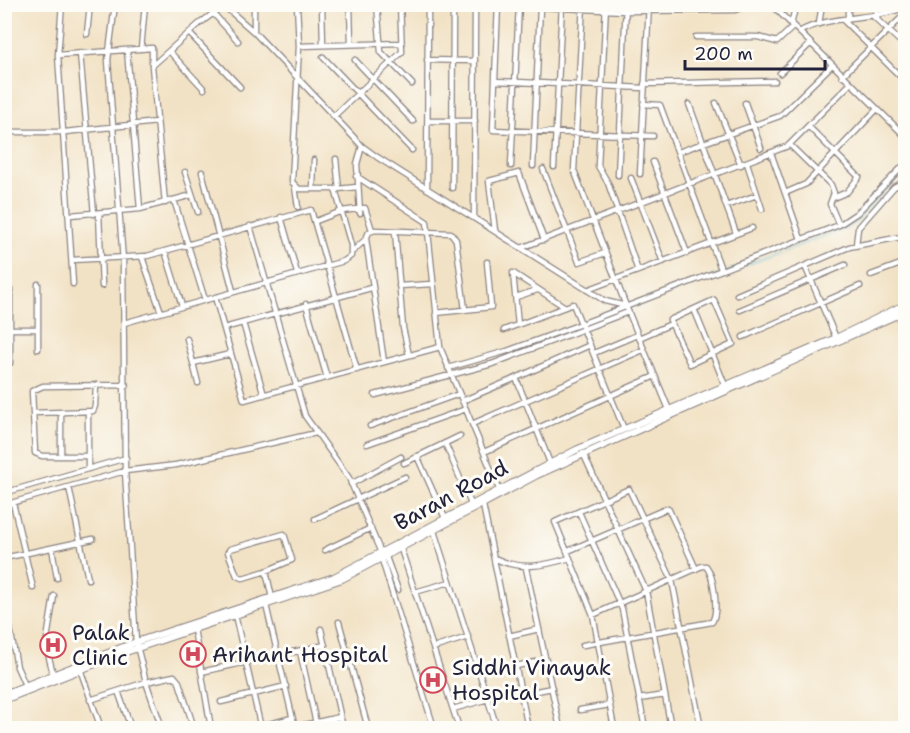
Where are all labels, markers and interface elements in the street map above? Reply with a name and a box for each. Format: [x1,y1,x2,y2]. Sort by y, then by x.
scale bar [685,33,824,71]
text: 200 m [694,42,753,66]
street label: Baran Road [389,453,513,537]
place label: Palak Clinic [72,618,130,672]
hospital icon: Palak Clinic [38,630,68,660]
hospital icon: Arihant Hospital [178,639,208,669]
place label: Arihant Hospital [212,640,388,669]
place label: Siddhi Vinayak Hospital [452,653,611,707]
hospital icon: Siddhi Vinayak Hospital [418,665,448,695]

